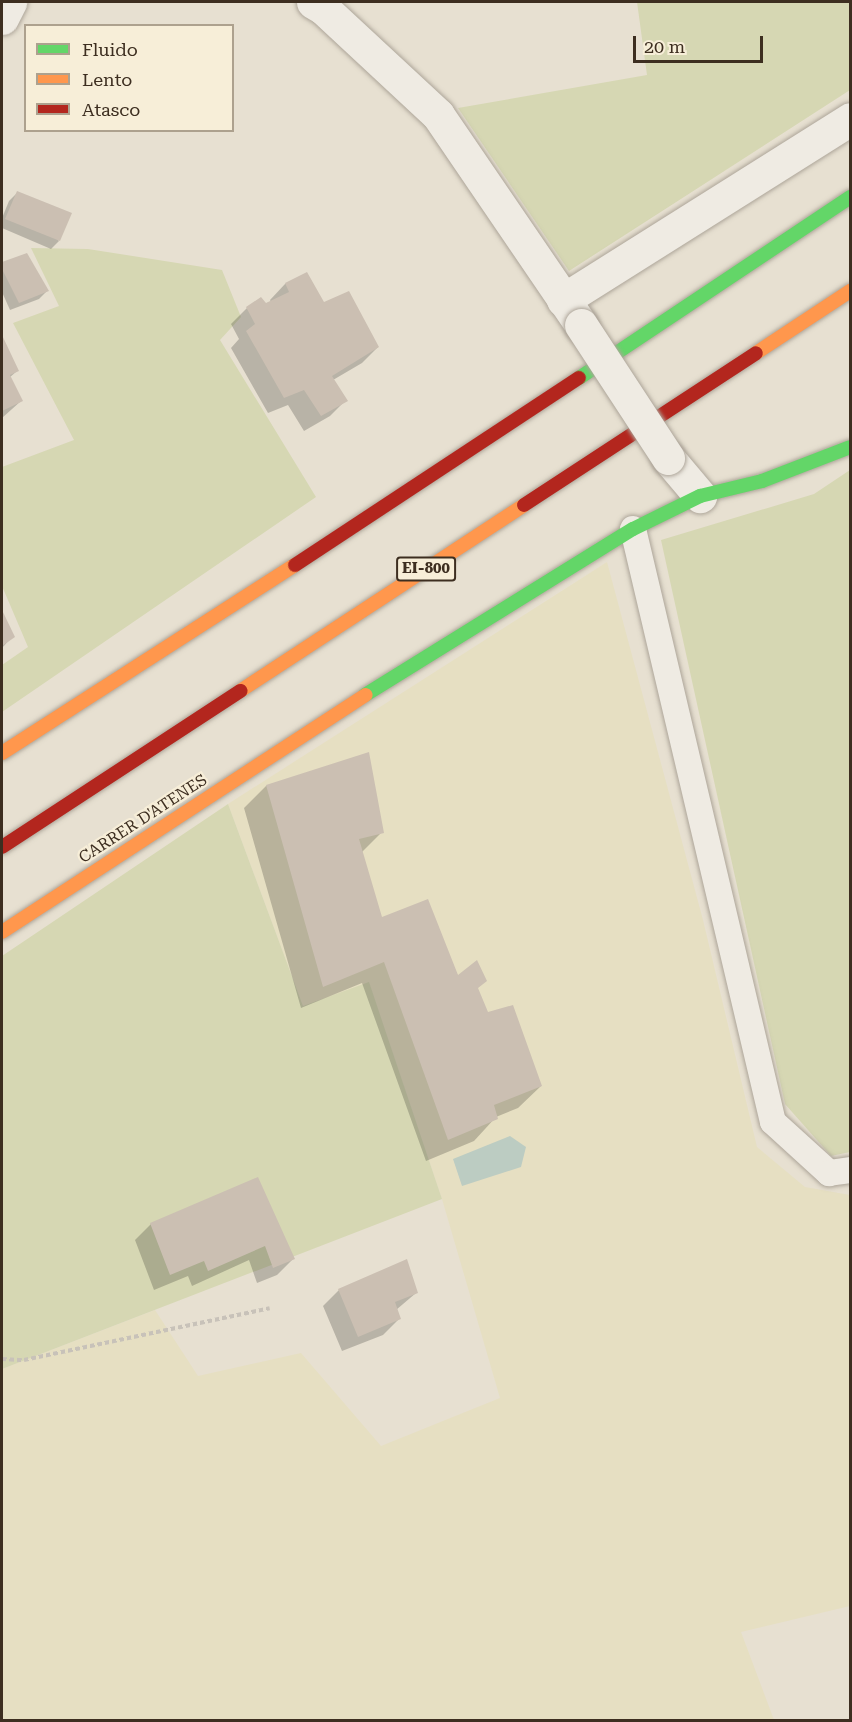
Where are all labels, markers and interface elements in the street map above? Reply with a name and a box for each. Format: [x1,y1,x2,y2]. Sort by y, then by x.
legend [24,24,234,132]
scale bar [636,24,766,62]
text: 20 m [644,36,685,57]
text: Fluido [82,39,138,60]
text: Lento [82,69,132,90]
text: Atasco [82,99,140,120]
road number: EI-800 [396,557,456,581]
street label: CARRER D'ATENES [75,770,211,868]

